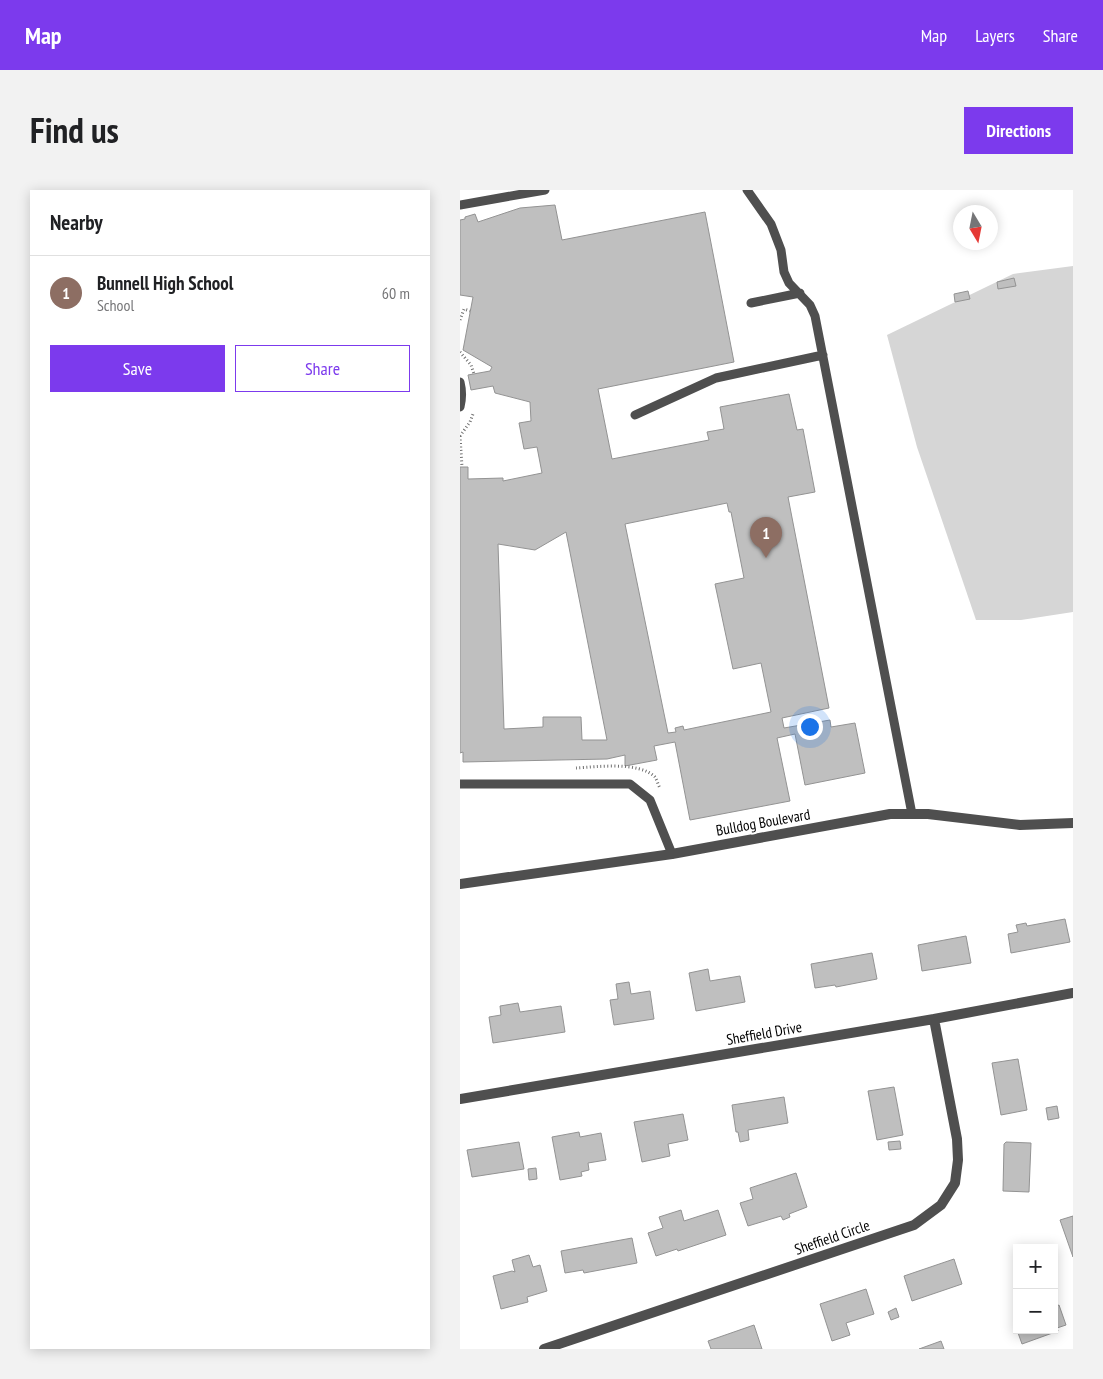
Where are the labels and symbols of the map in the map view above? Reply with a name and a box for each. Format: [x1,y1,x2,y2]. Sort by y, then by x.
north arrow [953,205,998,250]
pin: 1 [750,517,782,558]
your location [797,714,823,740]
street label: Bulldog Boulevard [715,804,811,840]
street label: Sheffield Drive [725,1017,803,1049]
street label: Sheffield Circle [792,1215,872,1259]

